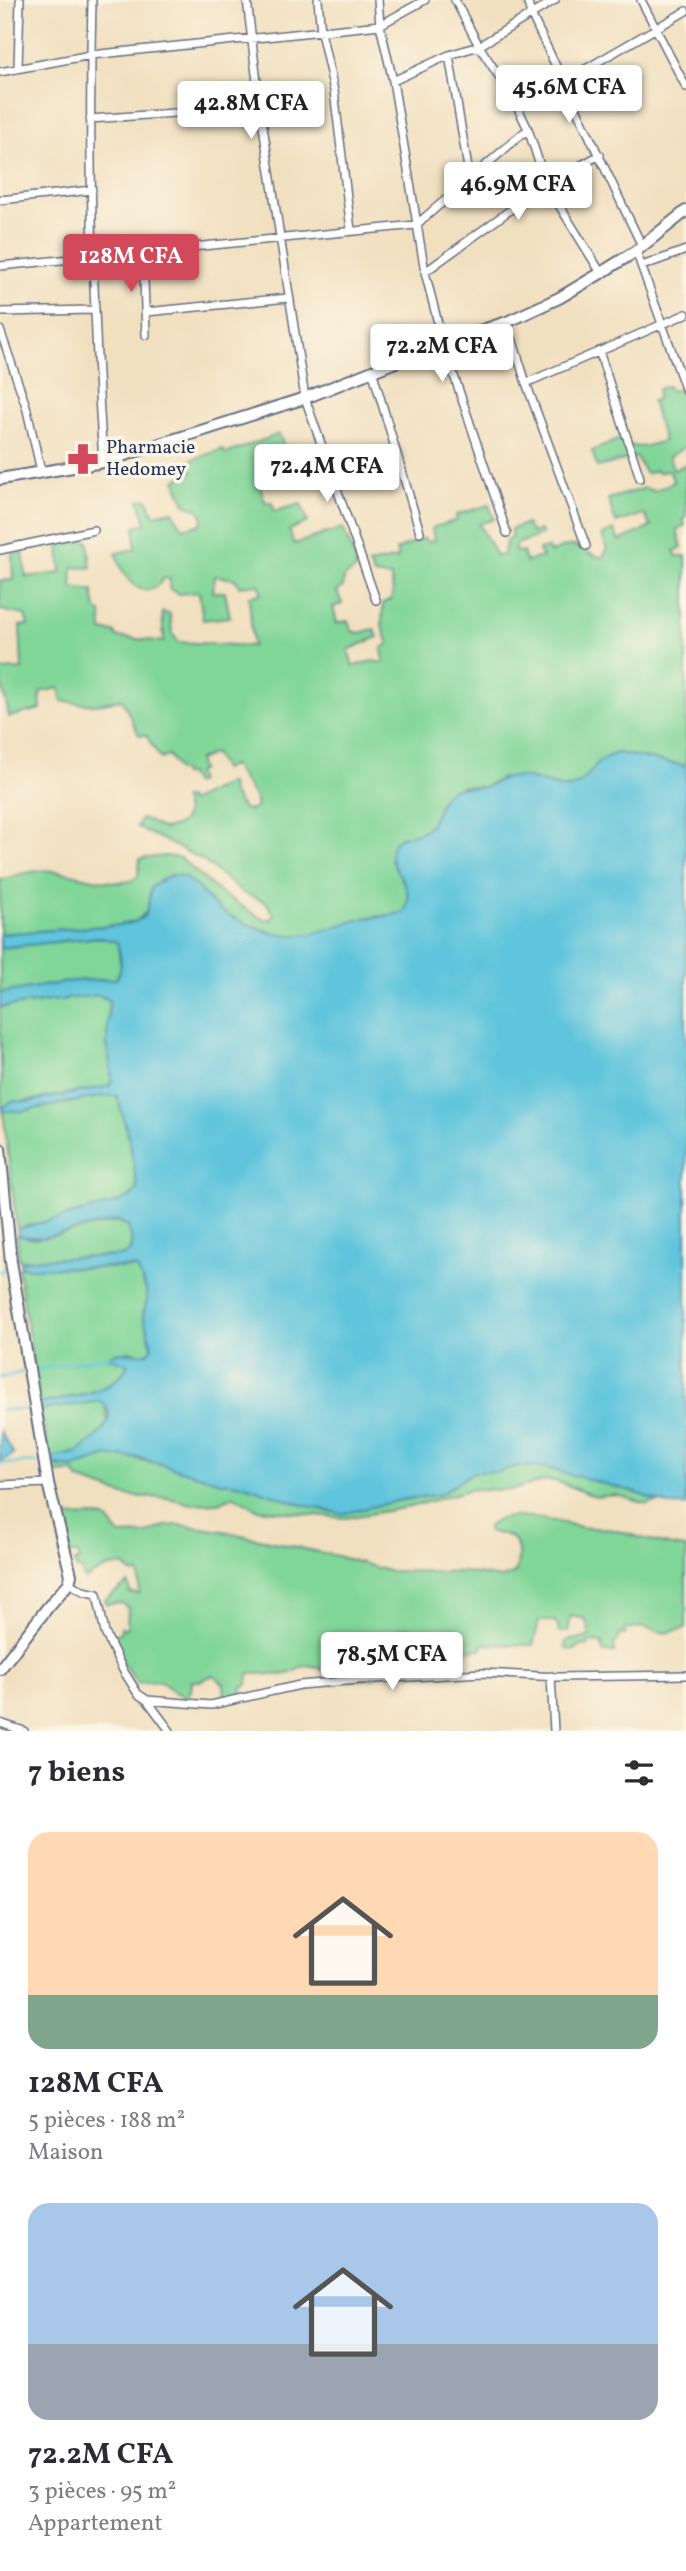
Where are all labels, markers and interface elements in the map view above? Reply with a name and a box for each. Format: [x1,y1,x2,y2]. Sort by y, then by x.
pin: 45.6M CFA [489,66,649,125]
text: 45.6M CFA [512,72,626,104]
pin: 42.8M CFA [171,82,331,141]
text: 42.8M CFA [193,88,309,120]
pin: 46.9M CFA [438,162,598,222]
text: 46.9M CFA [460,169,576,201]
pin: 128M CFA [59,234,203,294]
text: 128M CFA [79,241,183,273]
pin: 72.2M CFA [362,324,522,384]
text: 72.2M CFA [386,331,498,363]
place label: Pharmacie Hedomey [106,435,195,483]
pharmacy icon: Pharmacie Hedomey [66,442,100,476]
pin: 72.4M CFA [247,444,407,504]
text: 72.4M CFA [270,451,384,483]
pin: 78.5M CFA [312,1632,472,1692]
text: 78.5M CFA [337,1639,447,1671]
text: 7 biens [28,1752,125,1794]
icon: filters [620,1754,658,1792]
icon: home [280,1878,406,2004]
text: 128M CFA [28,2063,164,2105]
text: 5 pièces · 188 m² [28,2105,185,2137]
text: Maison [28,2137,104,2169]
icon: home [280,2249,406,2375]
text: 72.2M CFA [28,2434,173,2476]
text: 3 pièces · 95 m² [28,2476,176,2508]
text: Appartement [28,2508,163,2540]

